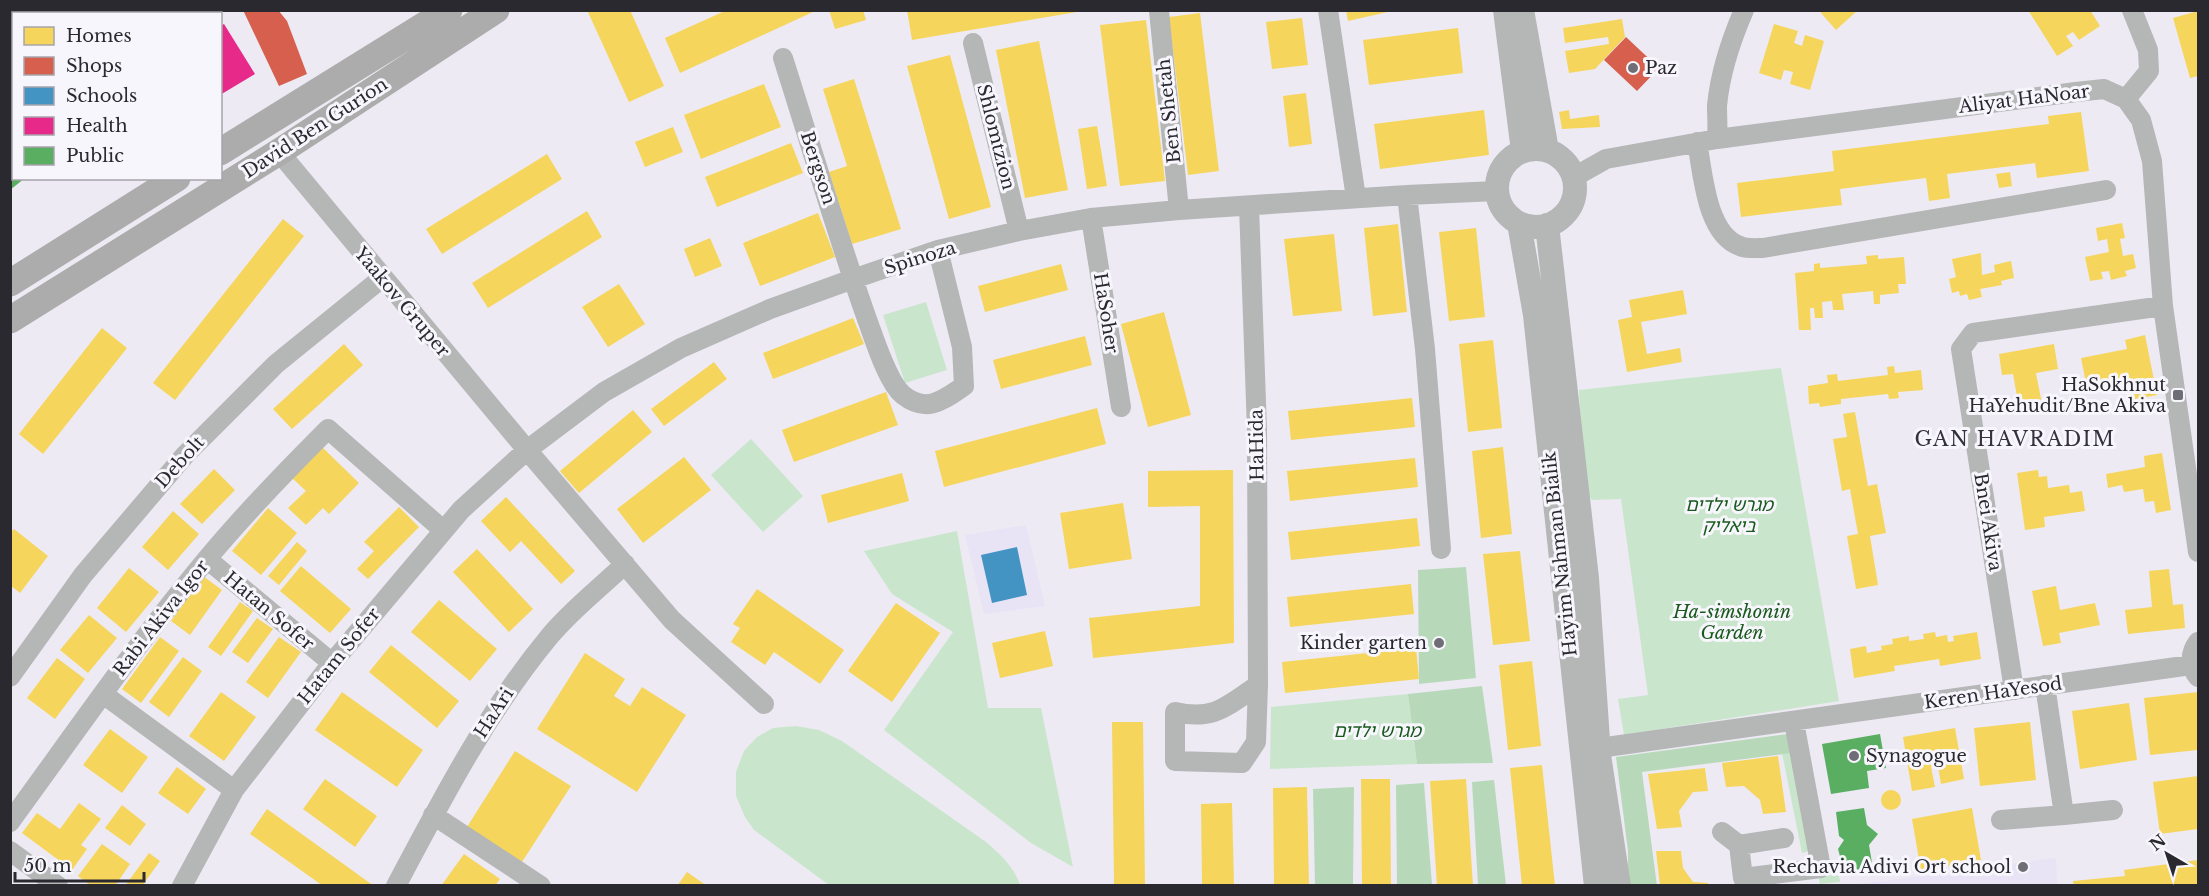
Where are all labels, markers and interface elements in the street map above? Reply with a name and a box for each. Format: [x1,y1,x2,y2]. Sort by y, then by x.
legend [12,12,222,180]
text: Homes [66,25,132,47]
text: Shops [66,55,122,77]
place label: Paz [1645,57,1677,79]
street label: Ben Shetah [1153,58,1185,164]
marker: Paz [1626,61,1640,75]
street label: David Ben Gurion [239,73,391,183]
street label: Aliyat HaNoar [1956,80,2091,118]
street label: Shlomtzion [972,82,1020,192]
text: Schools [66,85,137,107]
text: Health [66,115,128,137]
street label: Bergson [796,129,840,207]
text: Public [66,145,124,167]
street label: Spinoza [881,237,959,279]
street label: Yaakov Gruper [349,242,454,362]
street label: HaSoher [1089,271,1123,355]
place label: HaSokhnut HaYehudit/Bne Akiva [1969,374,2166,417]
marker: HaSokhnut HaYehudit/Bne Akiva [2171,388,2185,402]
street label: HaHida [1245,409,1269,481]
district label: GAN HAVRADIM [1914,427,2116,451]
street label: Debolt [151,431,209,493]
street label: Hayim Nahman Bialik [1538,450,1582,658]
street label: Bnei Akiva [1969,471,2007,573]
park label: מגרש ילדים ביאליק [1685,494,1775,537]
street label: Rabi Akiva Igor [109,555,213,680]
street label: Hatan Sofer [220,567,319,655]
park label: Ha-simshonin Garden [1672,601,1791,644]
street label: Hatam Sofer [294,603,385,709]
place label: Kinder garten [1300,632,1427,654]
marker: Kinder garten [1432,636,1446,650]
street label: Keren HaYesod [1923,672,2063,714]
street label: HaAri [470,684,518,742]
park label: מגרש ילדים [1333,720,1423,742]
place label: Synagogue [1866,745,1967,767]
marker: Synagogue [1847,749,1861,763]
north arrow [2137,824,2197,884]
text: N [2145,830,2170,855]
scale bar [15,845,144,883]
text: 50 m [24,855,72,877]
place label: Rechavia Adivi Ort school [1772,856,2011,878]
marker: Rechavia Adivi Ort school [2016,860,2030,874]

